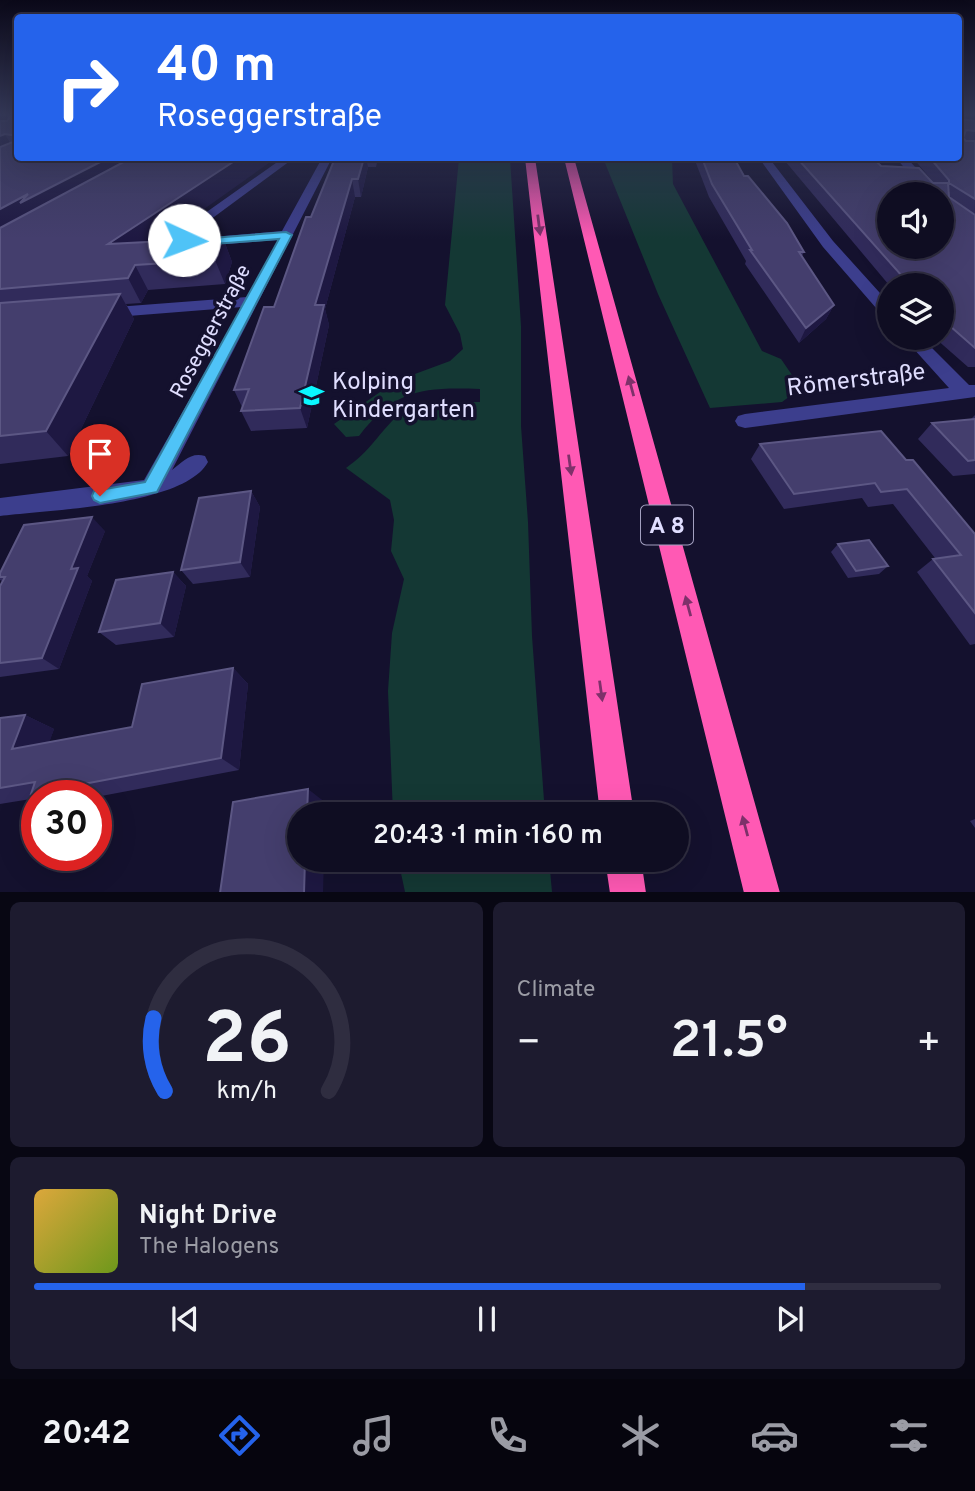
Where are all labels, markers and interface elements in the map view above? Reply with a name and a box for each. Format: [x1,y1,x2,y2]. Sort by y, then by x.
text: 40 m [157,37,276,99]
icon: right [42,42,133,133]
text: Roseggerstraße [157,98,382,138]
map controls [877,182,954,350]
button: sound [877,182,954,259]
position arrow [147,203,221,277]
one-way arrow [534,214,545,236]
street label: Roseggerstraße [165,260,258,403]
button: layers [877,273,954,350]
street label: Römerstraße [785,358,927,404]
place label: Kolping Kindergarten [332,368,475,426]
one-way arrow [625,375,635,396]
school or university icon: Kolping Kindergarten [298,381,326,409]
pin [70,424,130,496]
icon: arrive [81,435,119,473]
one-way arrow [565,454,576,476]
road number: A 8 [641,505,693,544]
one-way arrow [682,595,693,617]
one-way arrow [595,680,606,702]
speed limit sign: 30 [21,780,112,871]
one-way arrow [739,815,750,837]
text: 20:43 · 1 min · 160 m [373,820,603,853]
text: Climate [517,976,595,1005]
text: 26 [202,997,291,1089]
text: 21.5° [670,1010,788,1076]
text: − [517,1020,541,1069]
text: + [916,1020,941,1069]
text: km/h [216,1075,277,1107]
text: Night Drive [139,1200,277,1233]
text: The Halogens [139,1233,279,1262]
icon: previous [166,1300,204,1338]
icon: pause [468,1300,506,1338]
icon: next [771,1300,809,1338]
icon: directions [215,1411,264,1460]
icon: music [349,1411,398,1460]
icon: phone [483,1411,532,1460]
icon: climate [616,1411,665,1460]
icon: car [750,1411,799,1460]
icon: filters [884,1411,933,1460]
text: 20:42 [42,1415,131,1455]

